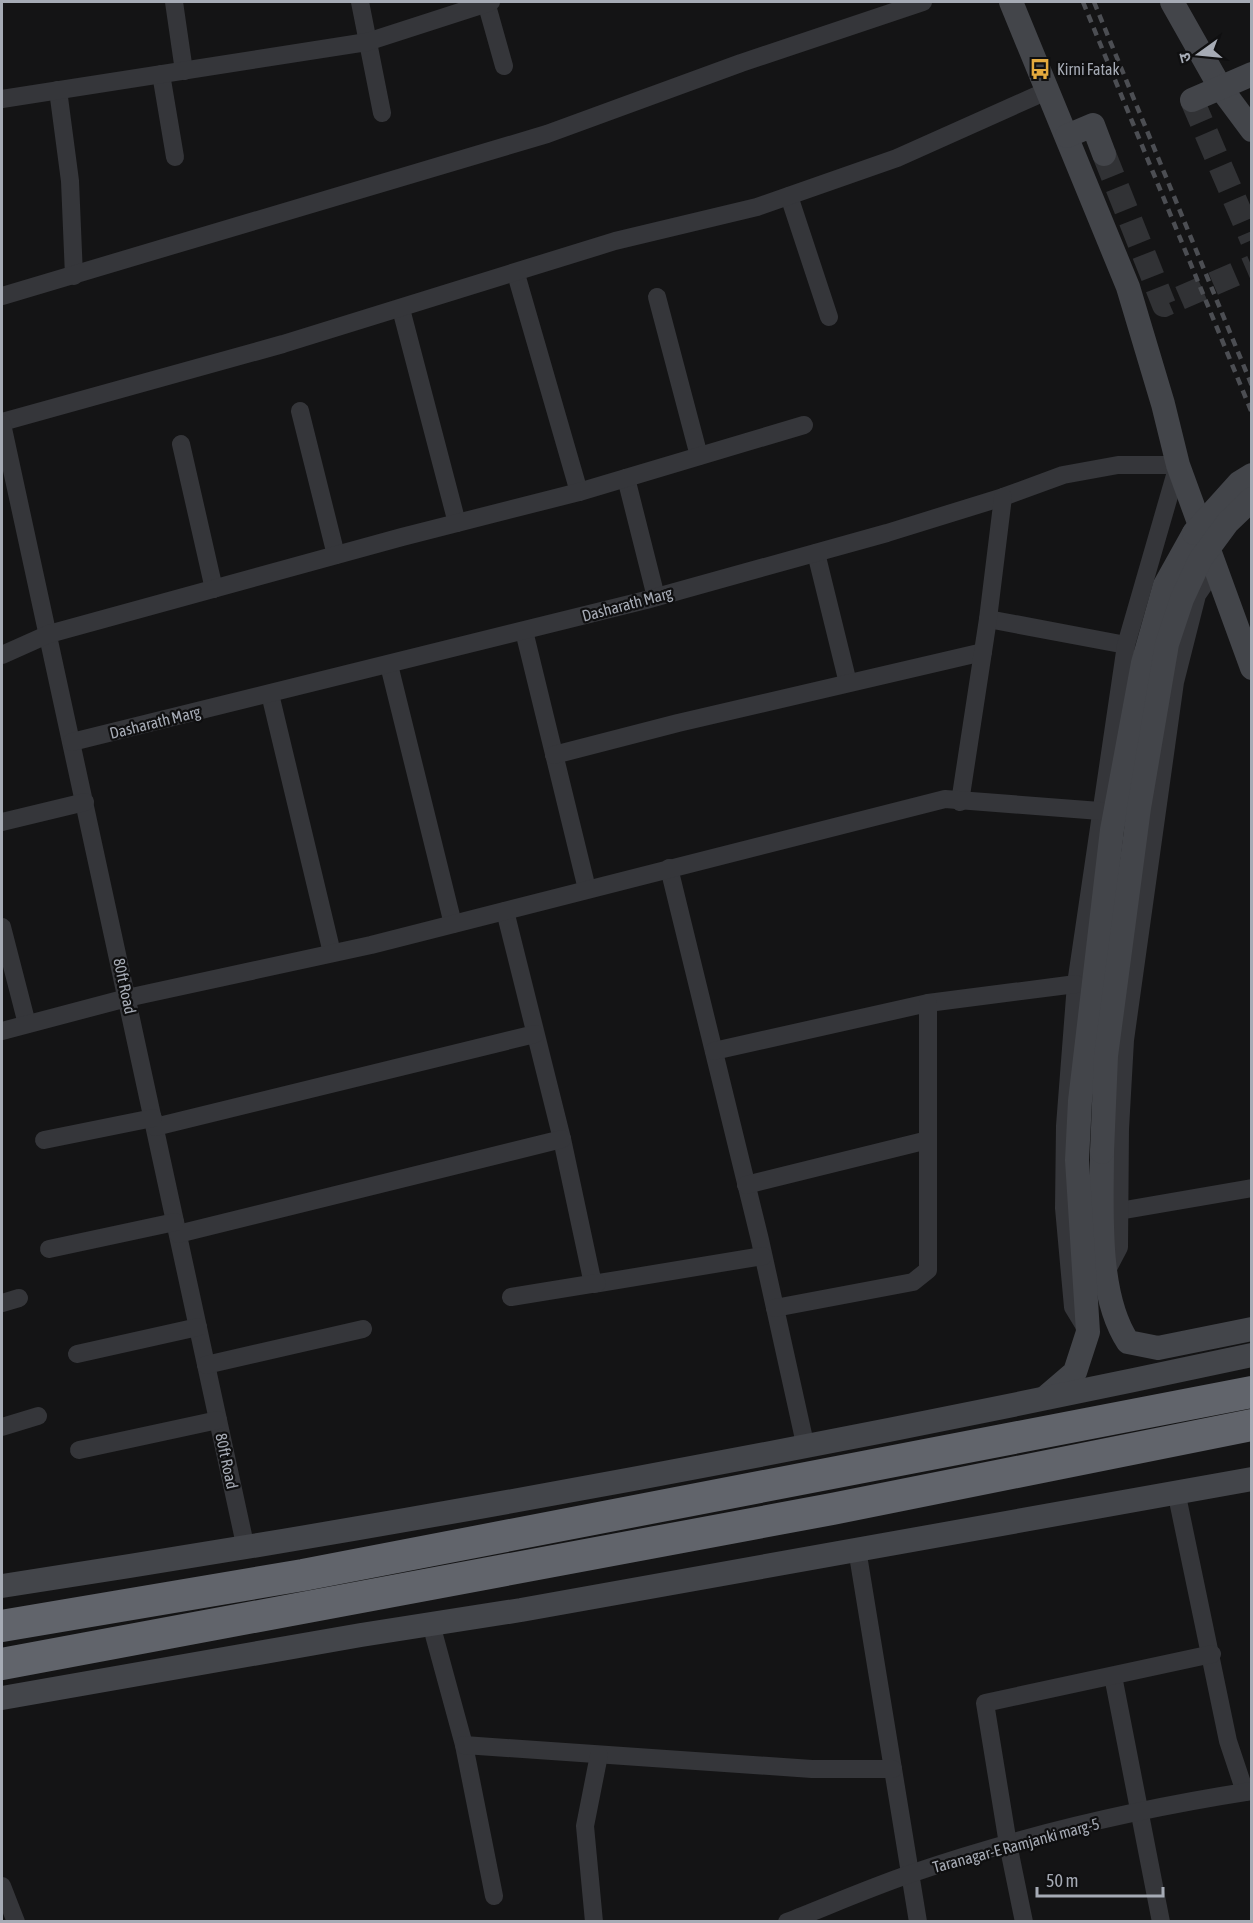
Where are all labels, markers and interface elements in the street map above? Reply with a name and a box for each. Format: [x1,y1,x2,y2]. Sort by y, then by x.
north arrow [1169,24,1229,84]
text: उ [1174,50,1194,65]
bus stop icon: Kirni Fatak [1028,57,1052,81]
place label: Kirni Fatak [1057,60,1120,78]
street label: Dasharath Marg [580,583,675,626]
street label: Dasharath Marg [108,702,203,743]
street label: 80ft Road [110,956,140,1016]
street label: 80ft Road [212,1431,242,1491]
street label: Taranagar-E Ramjanki marg-5 [931,1814,1102,1877]
scale bar [1037,1860,1163,1898]
text: 50 m [1046,1870,1078,1891]

